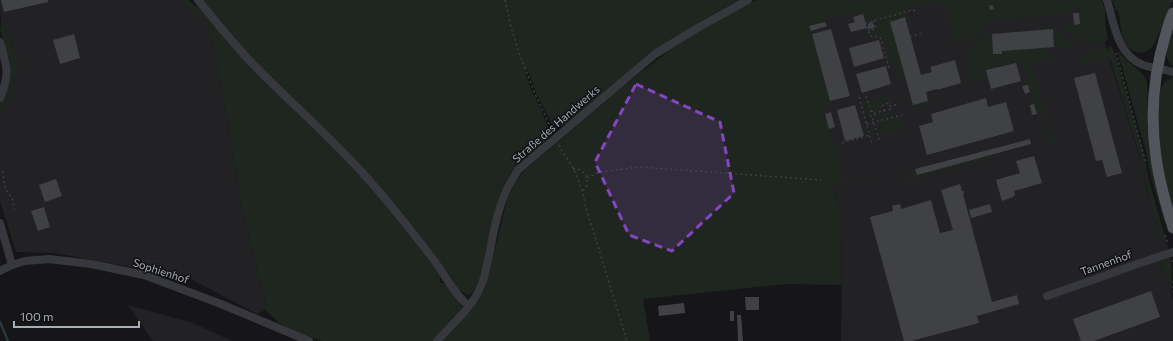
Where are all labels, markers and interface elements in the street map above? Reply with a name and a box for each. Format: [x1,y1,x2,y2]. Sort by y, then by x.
street label: Straße des Handwerks [509,82,602,165]
street label: Tannenhof [1078,247,1134,278]
street label: Sophienhof [132,255,191,286]
scale bar [14,303,139,329]
text: 100 m [20,309,54,323]

